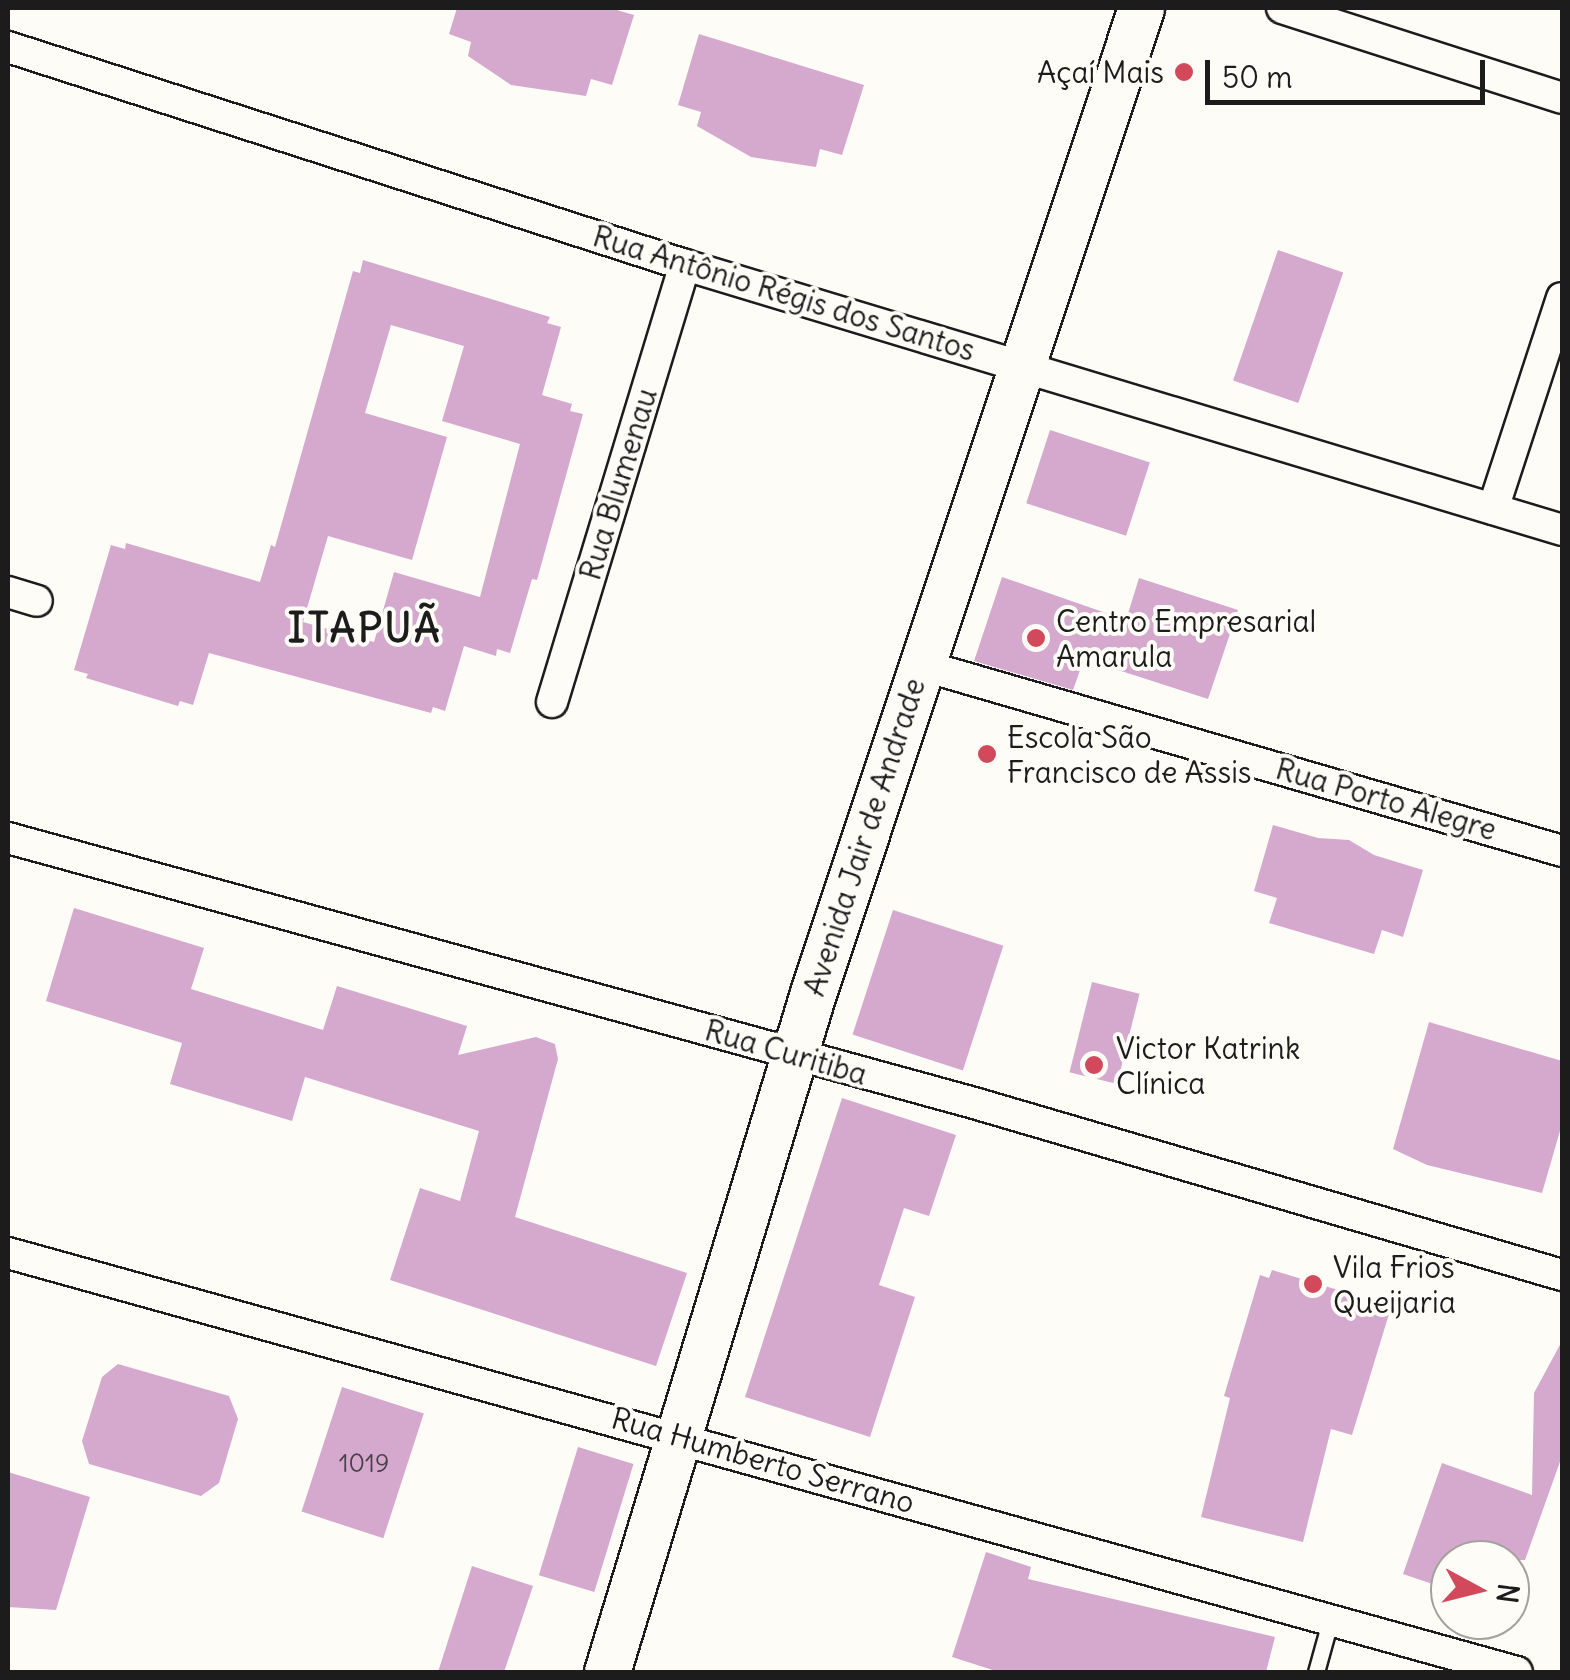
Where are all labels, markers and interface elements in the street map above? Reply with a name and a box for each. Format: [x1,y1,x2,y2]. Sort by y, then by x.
scale bar [1210,40,1490,102]
place label: Açaí Mais [1037,54,1164,90]
text: 50 m [1222,58,1292,96]
marker: Açaí Mais [1173,61,1195,83]
street label: Rua Antônio Régis dos Santos [589,218,979,368]
street label: Rua Blumenau [572,384,664,584]
place label: Centro Empresarial Amarula [1056,603,1316,674]
district label: ITAPUÃ [288,604,442,652]
marker: Centro Empresarial Amarula [1025,627,1047,649]
street label: Avenida Jair de Andrade [796,674,932,1000]
place label: Escola São Francisco de Assis [1007,719,1251,790]
marker: Escola São Francisco de Assis [976,743,998,765]
street label: Rua Porto Alegre [1272,750,1500,848]
street label: Rua Curitiba [701,1012,871,1092]
place label: Victor Katrink Clínica [1116,1030,1300,1100]
marker: Victor Katrink Clínica [1081,1052,1107,1078]
place label: Vila Frios Queijaria [1333,1249,1456,1320]
marker: Vila Frios Queijaria [1302,1273,1324,1295]
street label: Rua Humberto Serrano [607,1400,919,1520]
house number: 1019 [339,1448,389,1478]
north arrow [1430,1540,1530,1640]
text: N [1489,1582,1527,1605]

